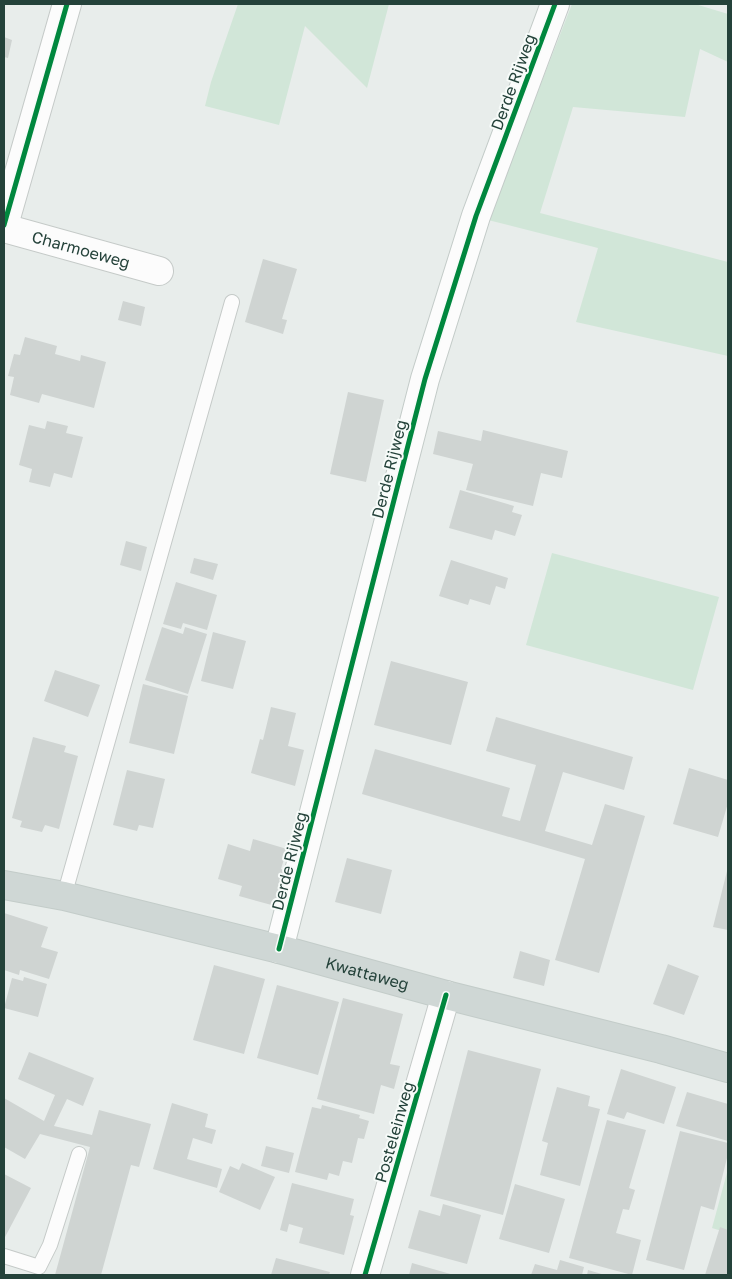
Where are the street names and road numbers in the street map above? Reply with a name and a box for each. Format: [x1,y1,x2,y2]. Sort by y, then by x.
street label: Derde Rijweg [486,31,540,133]
street label: Charmoeweg [30,226,132,273]
street label: Derde Rijweg [367,418,411,520]
street label: Derde Rijweg [267,810,311,912]
street label: Kwattaweg [323,952,411,994]
street label: Posteleinweg [370,1079,418,1185]

